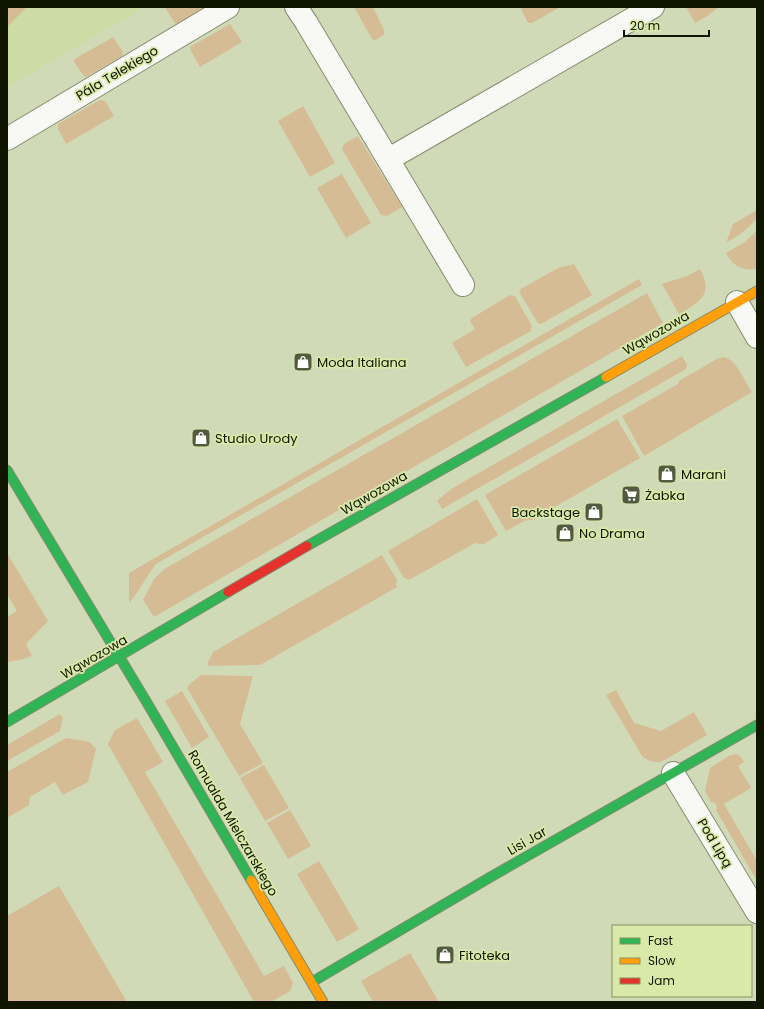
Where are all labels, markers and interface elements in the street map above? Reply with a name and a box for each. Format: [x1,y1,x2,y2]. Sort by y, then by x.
scale bar [624,12,709,38]
text: 20 m [630,17,660,34]
street label: Pála Telekiego [72,41,162,105]
street label: Wąwozowa [619,306,693,360]
shop icon: Moda Italiana [292,351,314,373]
place label: Moda Italiana [317,353,407,372]
shop icon: Studio Urody [190,427,212,449]
place label: Studio Urody [215,429,298,448]
shop icon: Marani [656,463,678,485]
place label: Marani [681,465,726,484]
street label: Wąwozowa [337,466,411,520]
supermarket icon: Żabka [620,484,642,506]
place label: Żabka [645,486,685,505]
shop icon: Backstage [583,501,605,523]
place label: Backstage [512,503,580,522]
shop icon: No Drama [554,522,576,544]
place label: No Drama [579,524,645,543]
street label: Wąwozowa [57,630,131,684]
street label: Romualda Mielczarskiego [183,746,283,900]
street label: Pod Lipą [693,815,737,871]
street label: Lisi Jar [504,822,550,860]
legend [612,925,752,997]
text: Fast [648,932,673,949]
shop icon: Fitoteka [434,944,456,966]
place label: Fitoteka [459,946,510,965]
text: Slow [648,952,676,969]
text: Jam [648,972,675,989]

